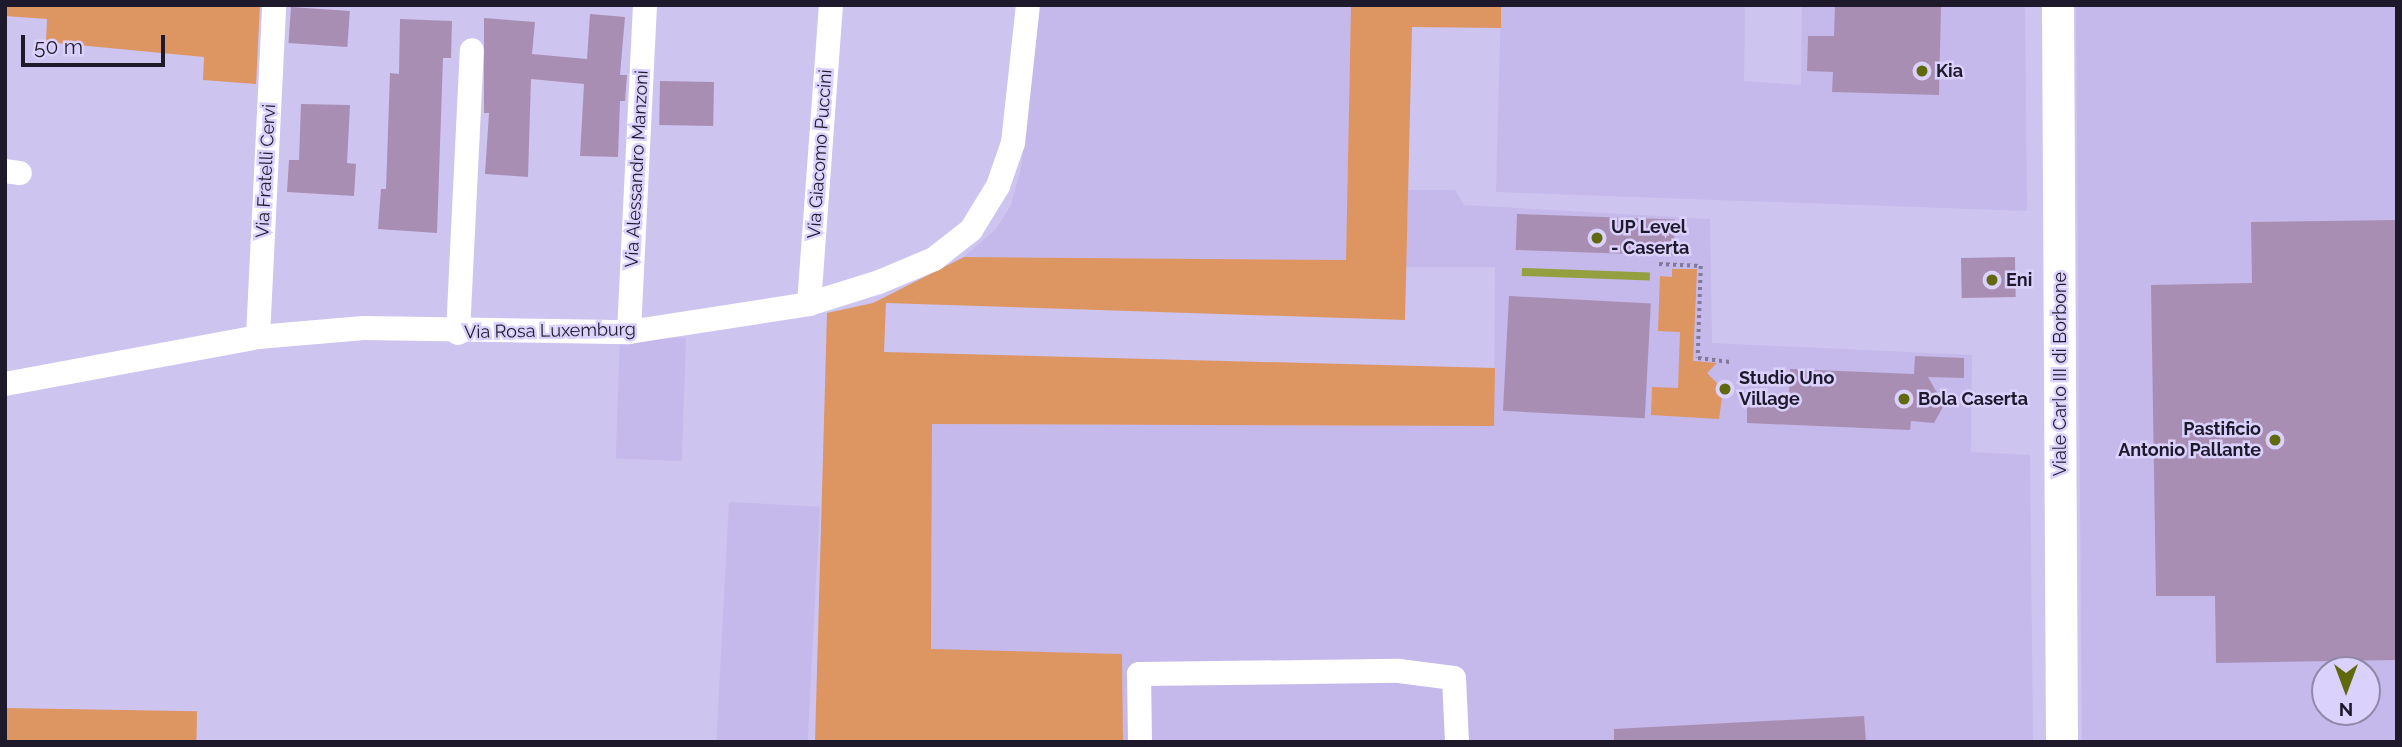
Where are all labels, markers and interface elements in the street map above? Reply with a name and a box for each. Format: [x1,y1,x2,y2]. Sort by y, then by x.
scale bar [24,21,168,65]
text: 50 m [34,34,83,59]
place label: Kia [1936,60,1963,82]
marker: Kia [1914,63,1930,79]
street label: Via Alessandro Manzoni [621,69,653,269]
street label: Via Giacomo Puccini [803,69,837,239]
street label: Via Fratelli Cervi [252,104,280,238]
place label: UP Level - Caserta [1611,217,1689,260]
marker: UP Level - Caserta [1589,230,1605,246]
place label: Eni [2006,269,2032,291]
marker: Eni [1984,272,2000,288]
street label: Viale Carlo III di Borbone [2049,272,2071,476]
street label: Via Rosa Luxemburg [464,319,636,343]
place label: Studio Uno Village [1739,368,1834,410]
marker: Studio Uno Village [1717,381,1733,397]
place label: Bola Caserta [1918,388,2028,410]
marker: Bola Caserta [1896,391,1912,407]
place label: Pastificio Antonio Pallante [2118,419,2261,462]
marker: Pastificio Antonio Pallante [2267,432,2283,448]
north arrow [2311,656,2381,726]
text: N [2339,699,2353,721]

